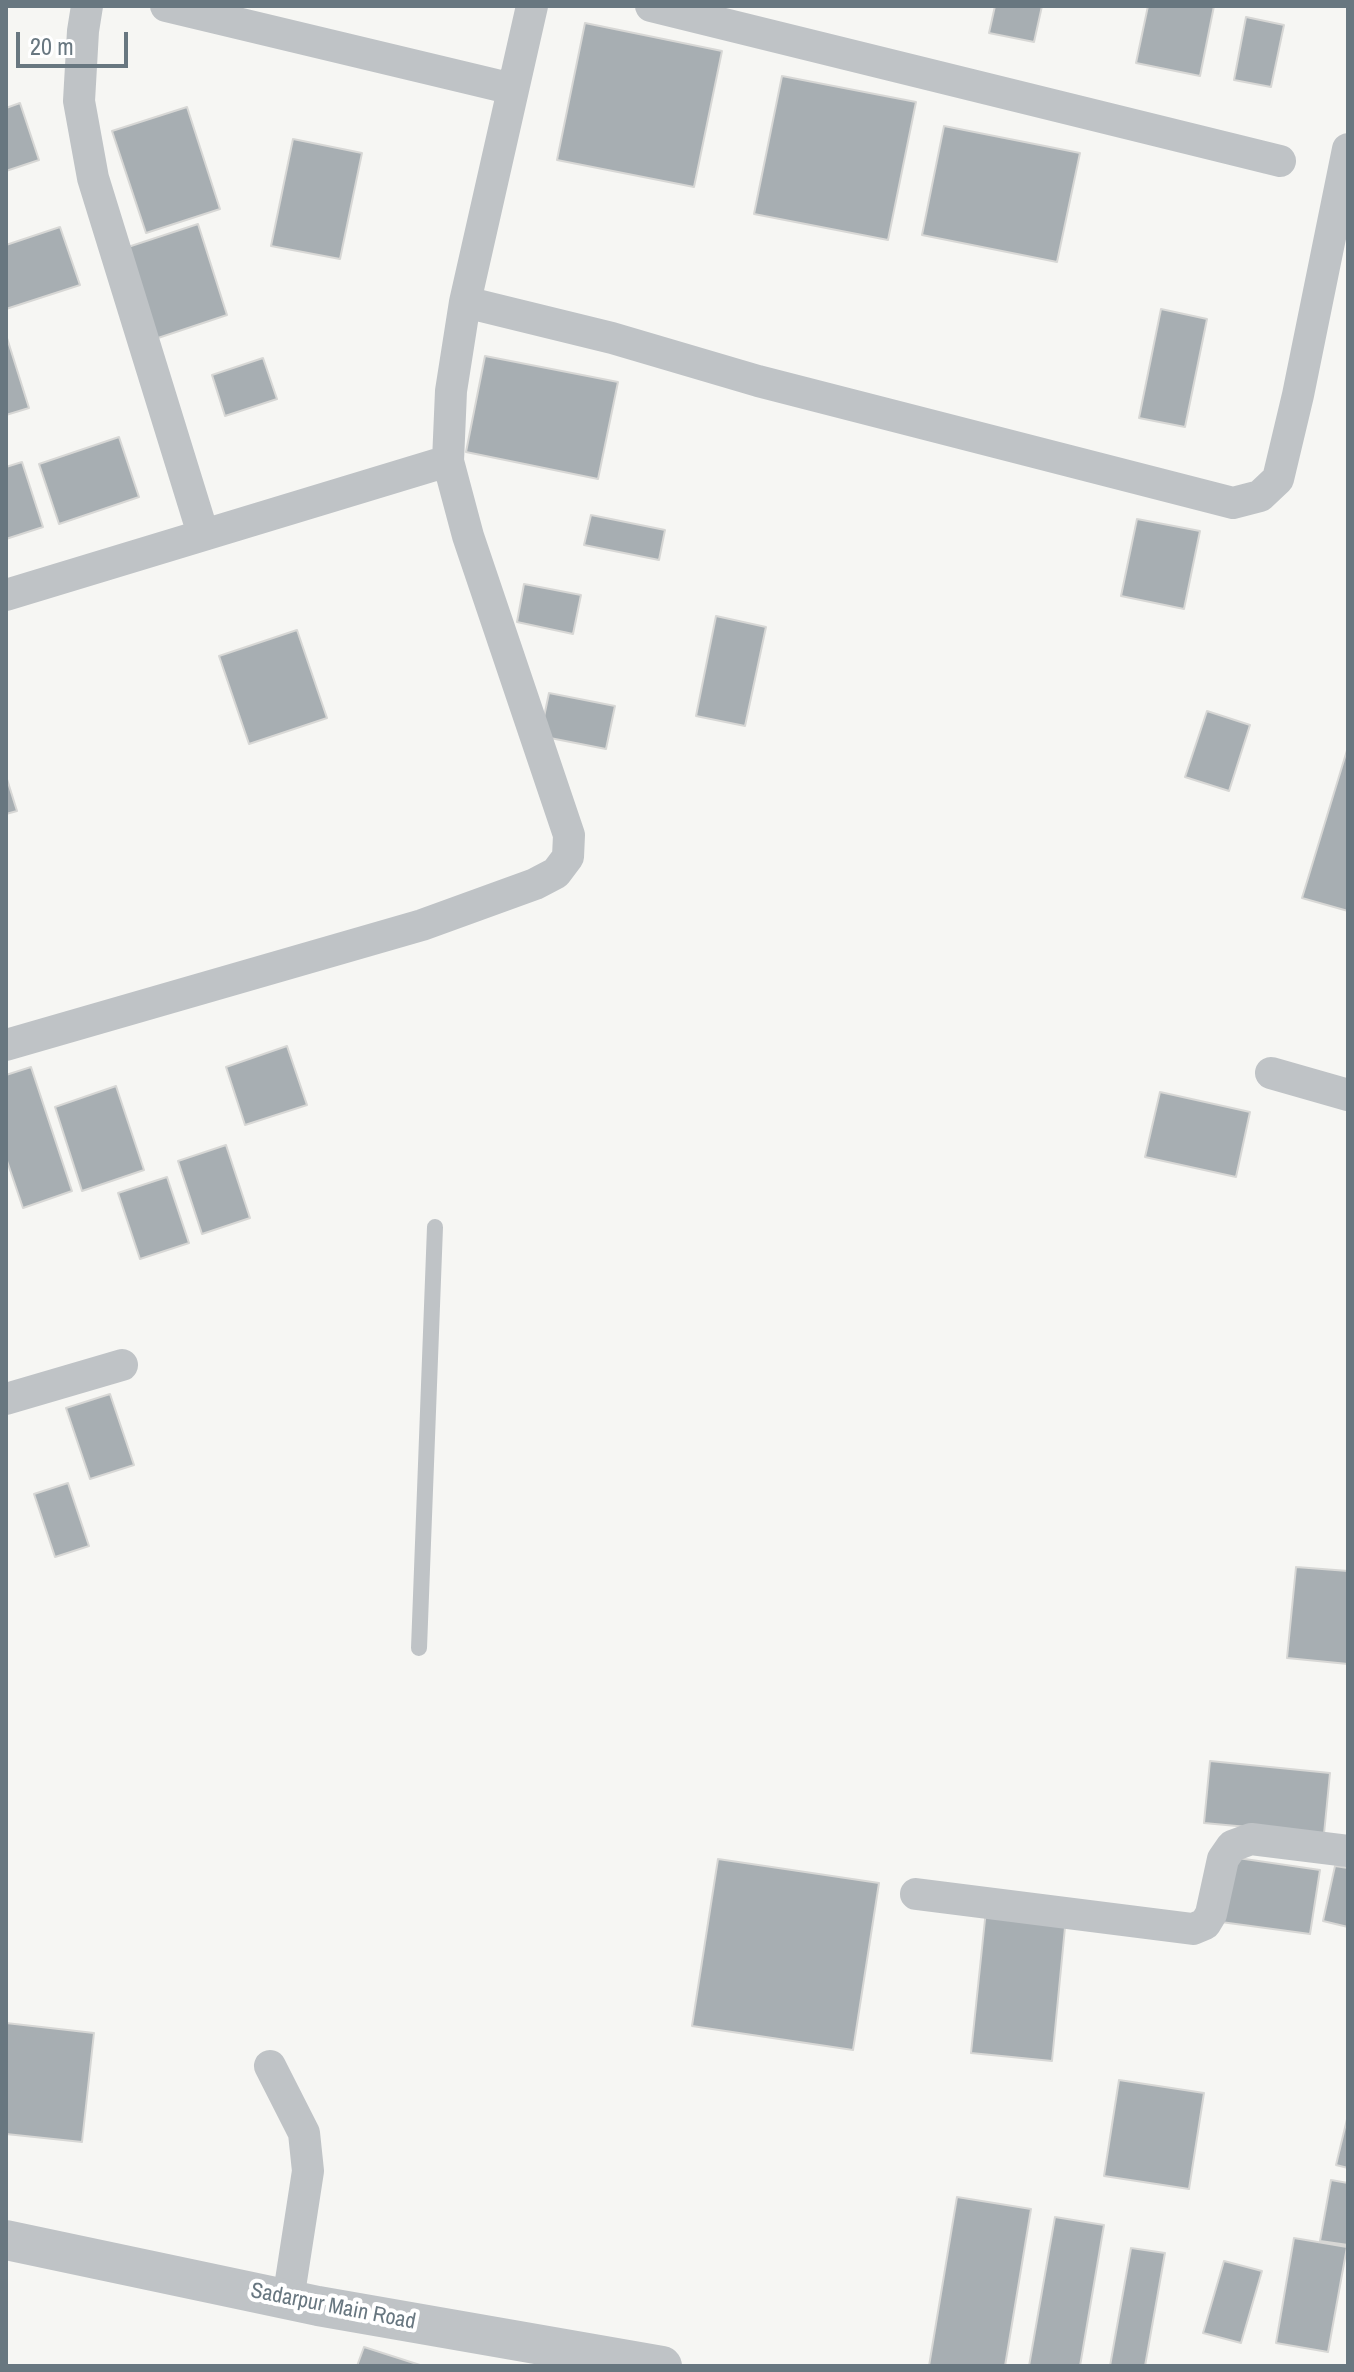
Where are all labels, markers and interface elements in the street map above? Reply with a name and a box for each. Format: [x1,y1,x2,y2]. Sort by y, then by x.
scale bar [20,16,132,66]
text: 20 m [30,30,74,62]
street label: Sadarpur Main Road [248,2278,418,2336]

